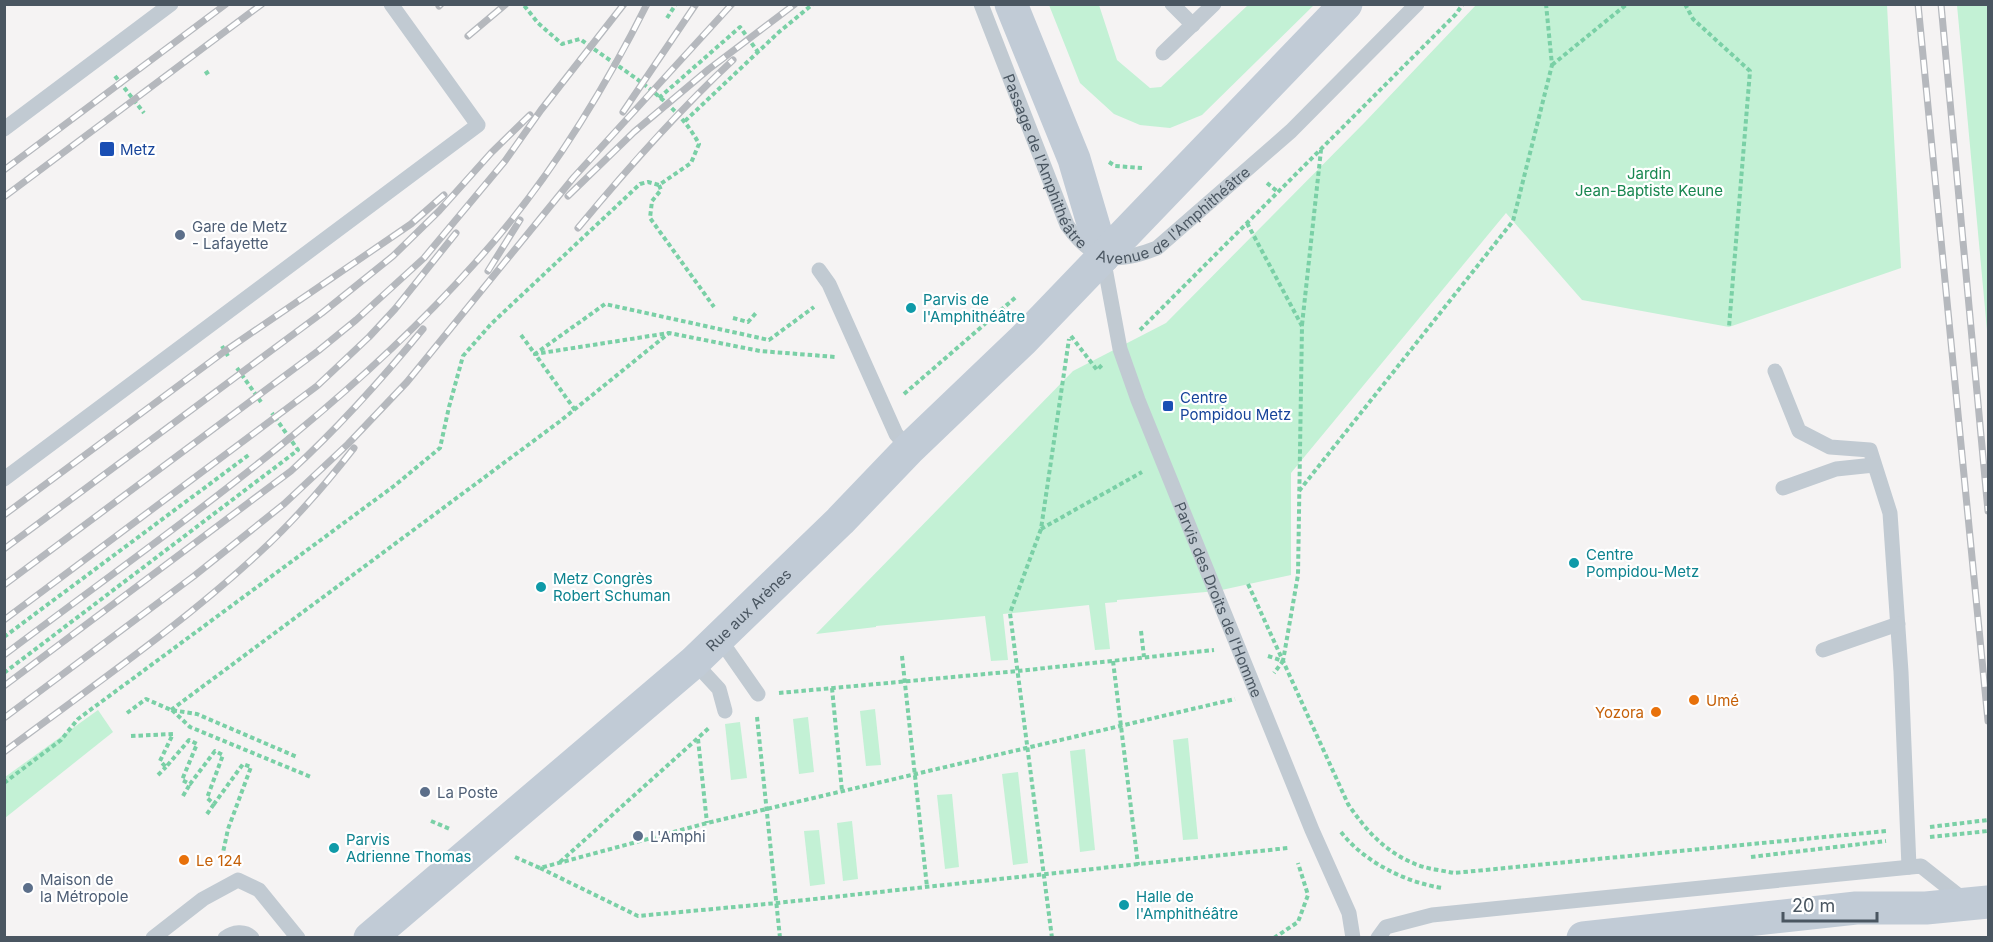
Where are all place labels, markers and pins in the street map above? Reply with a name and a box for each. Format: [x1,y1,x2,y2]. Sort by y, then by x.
marker: Metz [98,140,116,158]
place label: Metz [120,140,156,159]
place label: Gare de Metz - Lafayette [192,217,288,253]
marker: Gare de Metz - Lafayette [173,228,187,242]
place label: Parvis de l'Amphithéâtre [923,290,1025,326]
marker: Parvis de l'Amphithéâtre [904,301,918,315]
place label: Centre Pompidou Metz [1180,388,1291,424]
marker: Centre Pompidou Metz [1161,399,1175,413]
place label: Centre Pompidou-Metz [1586,545,1699,581]
marker: Centre Pompidou-Metz [1567,556,1581,570]
place label: Metz Congrès Robert Schuman [553,569,671,605]
marker: Metz Congrès Robert Schuman [534,580,548,594]
place label: Umé [1706,691,1739,710]
marker: Umé [1687,693,1701,707]
place label: Yozora [1595,703,1644,722]
marker: Yozora [1649,705,1663,719]
place label: La Poste [437,783,498,802]
marker: La Poste [418,785,432,799]
place label: L'Amphi [650,827,706,846]
marker: L'Amphi [631,829,645,843]
place label: Parvis Adrienne Thomas [346,830,472,866]
marker: Parvis Adrienne Thomas [327,841,341,855]
place label: Le 124 [196,851,242,870]
marker: Le 124 [177,853,191,867]
place label: Maison de la Métropole [40,870,128,906]
marker: Maison de la Métropole [21,881,35,895]
place label: Halle de l'Amphithéâtre [1136,887,1238,923]
marker: Halle de l'Amphithéâtre [1117,898,1131,912]

